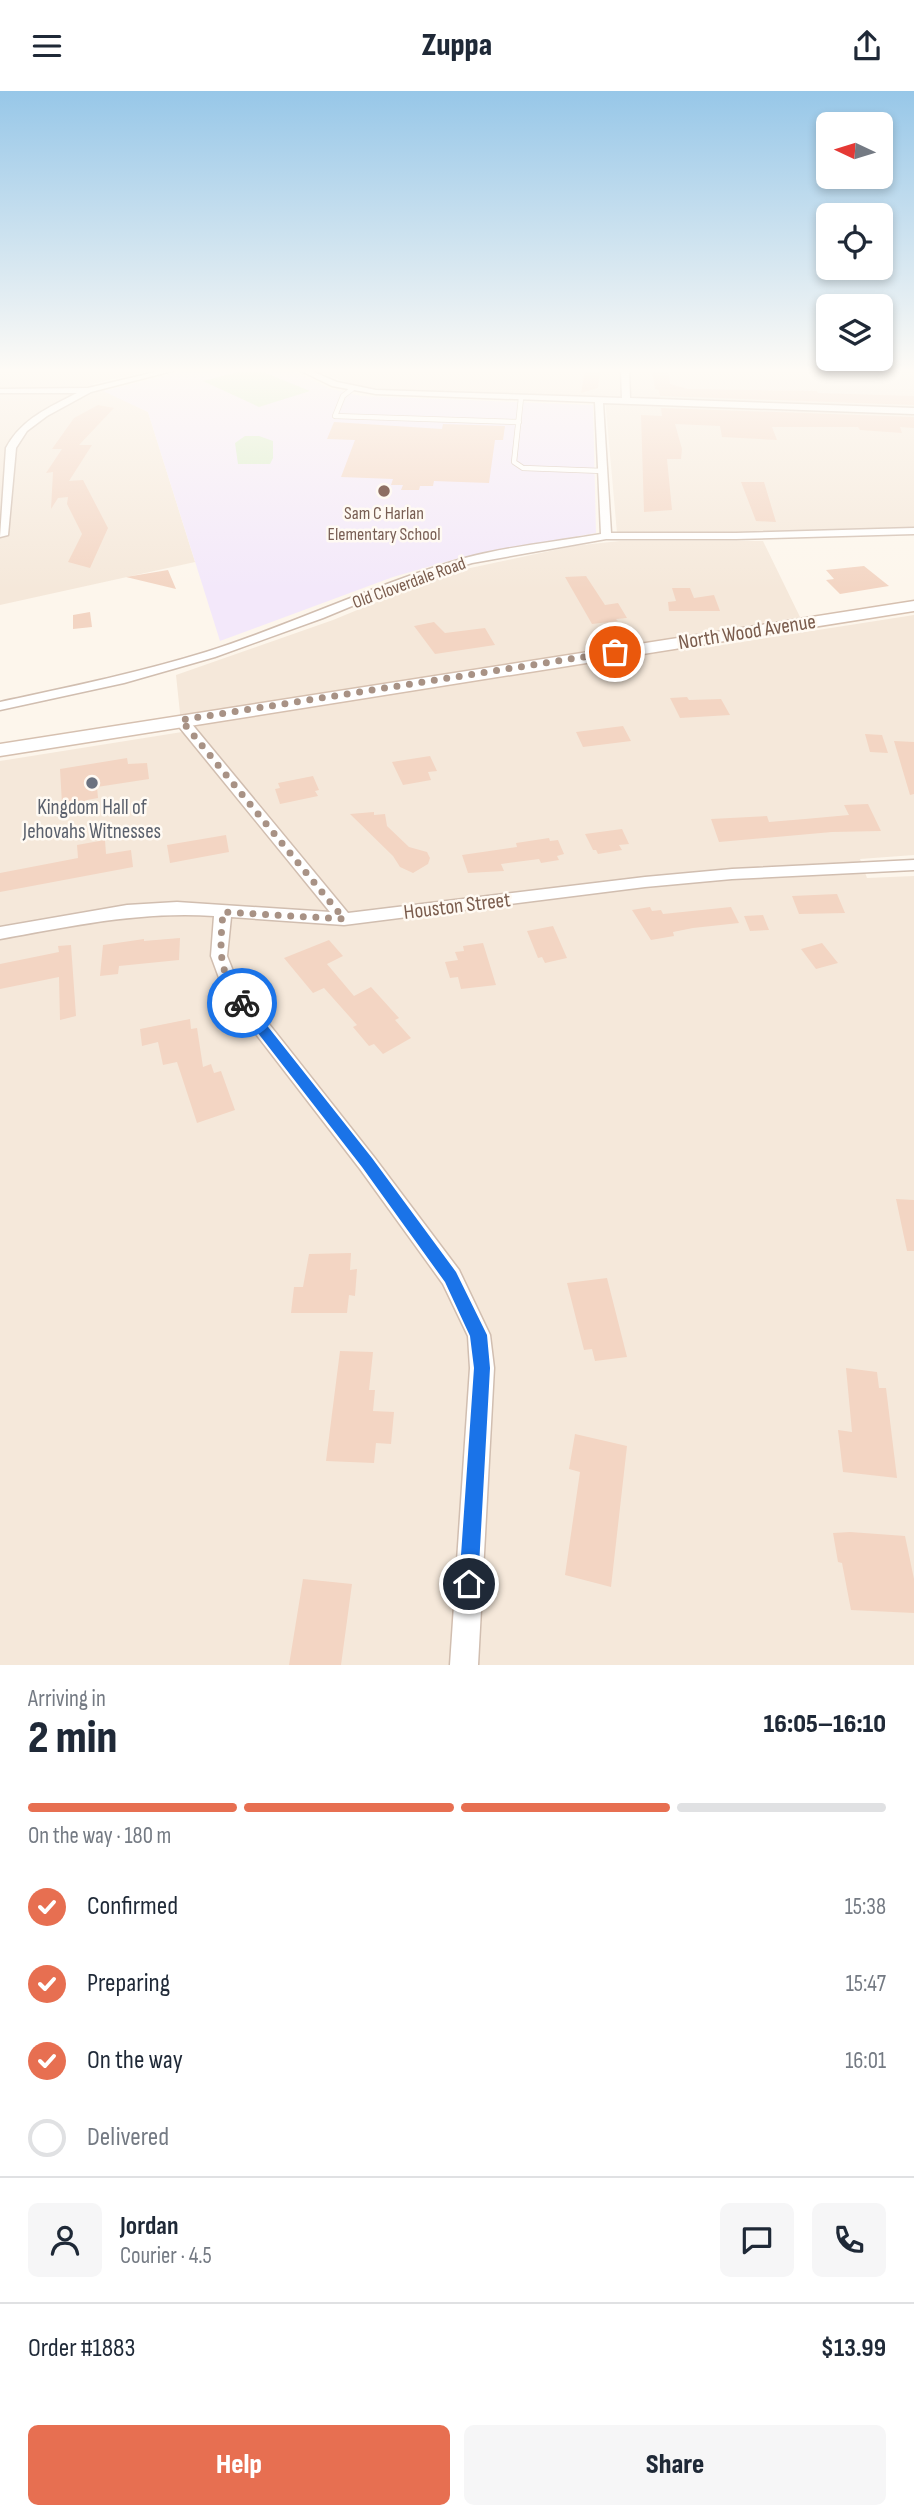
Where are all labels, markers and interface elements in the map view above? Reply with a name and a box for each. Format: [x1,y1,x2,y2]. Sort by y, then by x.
text: Zuppa [422,26,492,65]
icon: menu [28,27,66,65]
icon: share [848,27,886,65]
north arrow [816,112,892,189]
map controls [816,112,893,371]
button: locate [816,203,893,280]
button: layers [816,294,893,371]
marker: Sam C Harlan Elementary School [376,483,392,499]
place label: Sam C Harlan Elementary School [328,503,440,545]
street label: Old Cloverdale Road [350,553,468,613]
street label: North Wood Avenue [677,609,817,655]
pin [585,622,645,682]
icon: bag [596,633,634,671]
marker: Kingdom Hall of Jehovahs Witnesses [84,775,100,791]
place label: Kingdom Hall of Jehovahs Witnesses [22,795,161,844]
street label: Houston Street [402,887,512,925]
courier [207,968,277,1038]
icon: bike [223,984,261,1022]
pin [439,1554,499,1614]
icon: home [450,1565,488,1603]
text: Arriving in [28,1685,106,1713]
text: 16:05–16:10 [764,1709,886,1740]
text: 2 min [28,1711,117,1766]
text: On the way · 180 m [28,1822,171,1850]
icon: check [28,1888,66,1926]
text: Confirmed [87,1891,178,1922]
text: 15:38 [845,1893,886,1921]
icon: check [28,1965,66,2003]
text: Preparing [87,1968,170,1999]
text: 15:47 [846,1970,886,1998]
icon: check [28,2042,66,2080]
text: On the way [87,2045,183,2076]
text: 16:01 [845,2047,886,2075]
text: Delivered [87,2122,169,2153]
button: person [28,2203,102,2277]
button: chat [720,2203,794,2277]
button: phone [812,2203,886,2277]
text: Jordan [120,2211,178,2242]
text: Courier · 4.5 [120,2242,212,2270]
text: Order #1883 [28,2333,135,2364]
text: $13.99 [821,2333,886,2364]
button: Help [28,2425,450,2505]
button: Share [464,2425,886,2505]

